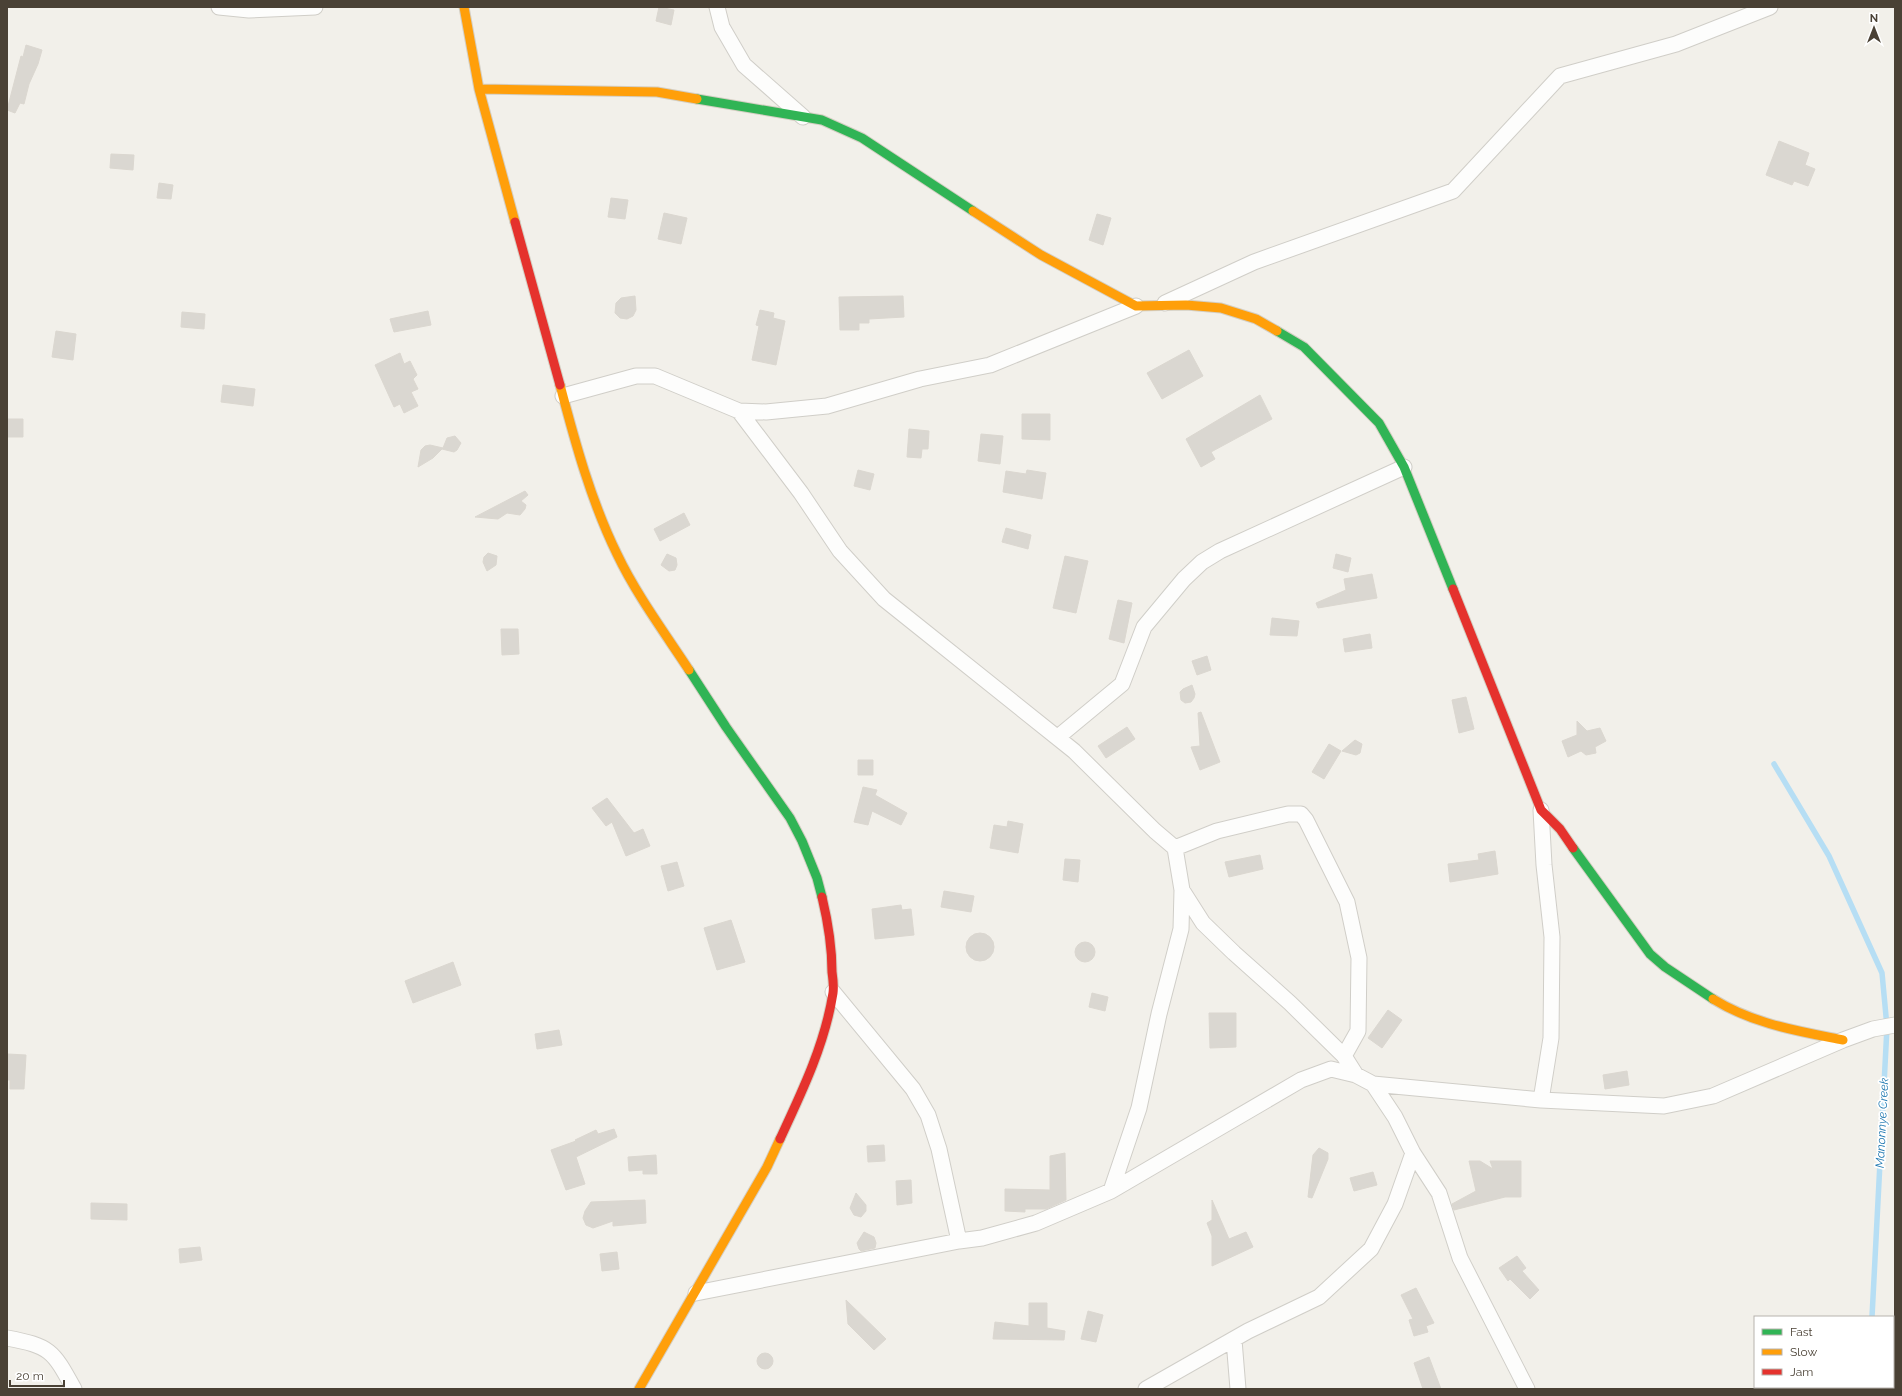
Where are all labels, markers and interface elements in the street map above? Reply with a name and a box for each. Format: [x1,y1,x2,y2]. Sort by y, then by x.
north arrow [1854,8,1894,48]
text: N [1870,12,1878,25]
water label: Manonnye Creek [1873,1077,1891,1168]
legend [1754,1316,1894,1388]
text: Fast [1790,1325,1813,1339]
text: Slow [1790,1345,1817,1359]
scale bar [10,1362,64,1388]
text: Jam [1790,1365,1813,1379]
text: 20 m [16,1369,44,1383]

